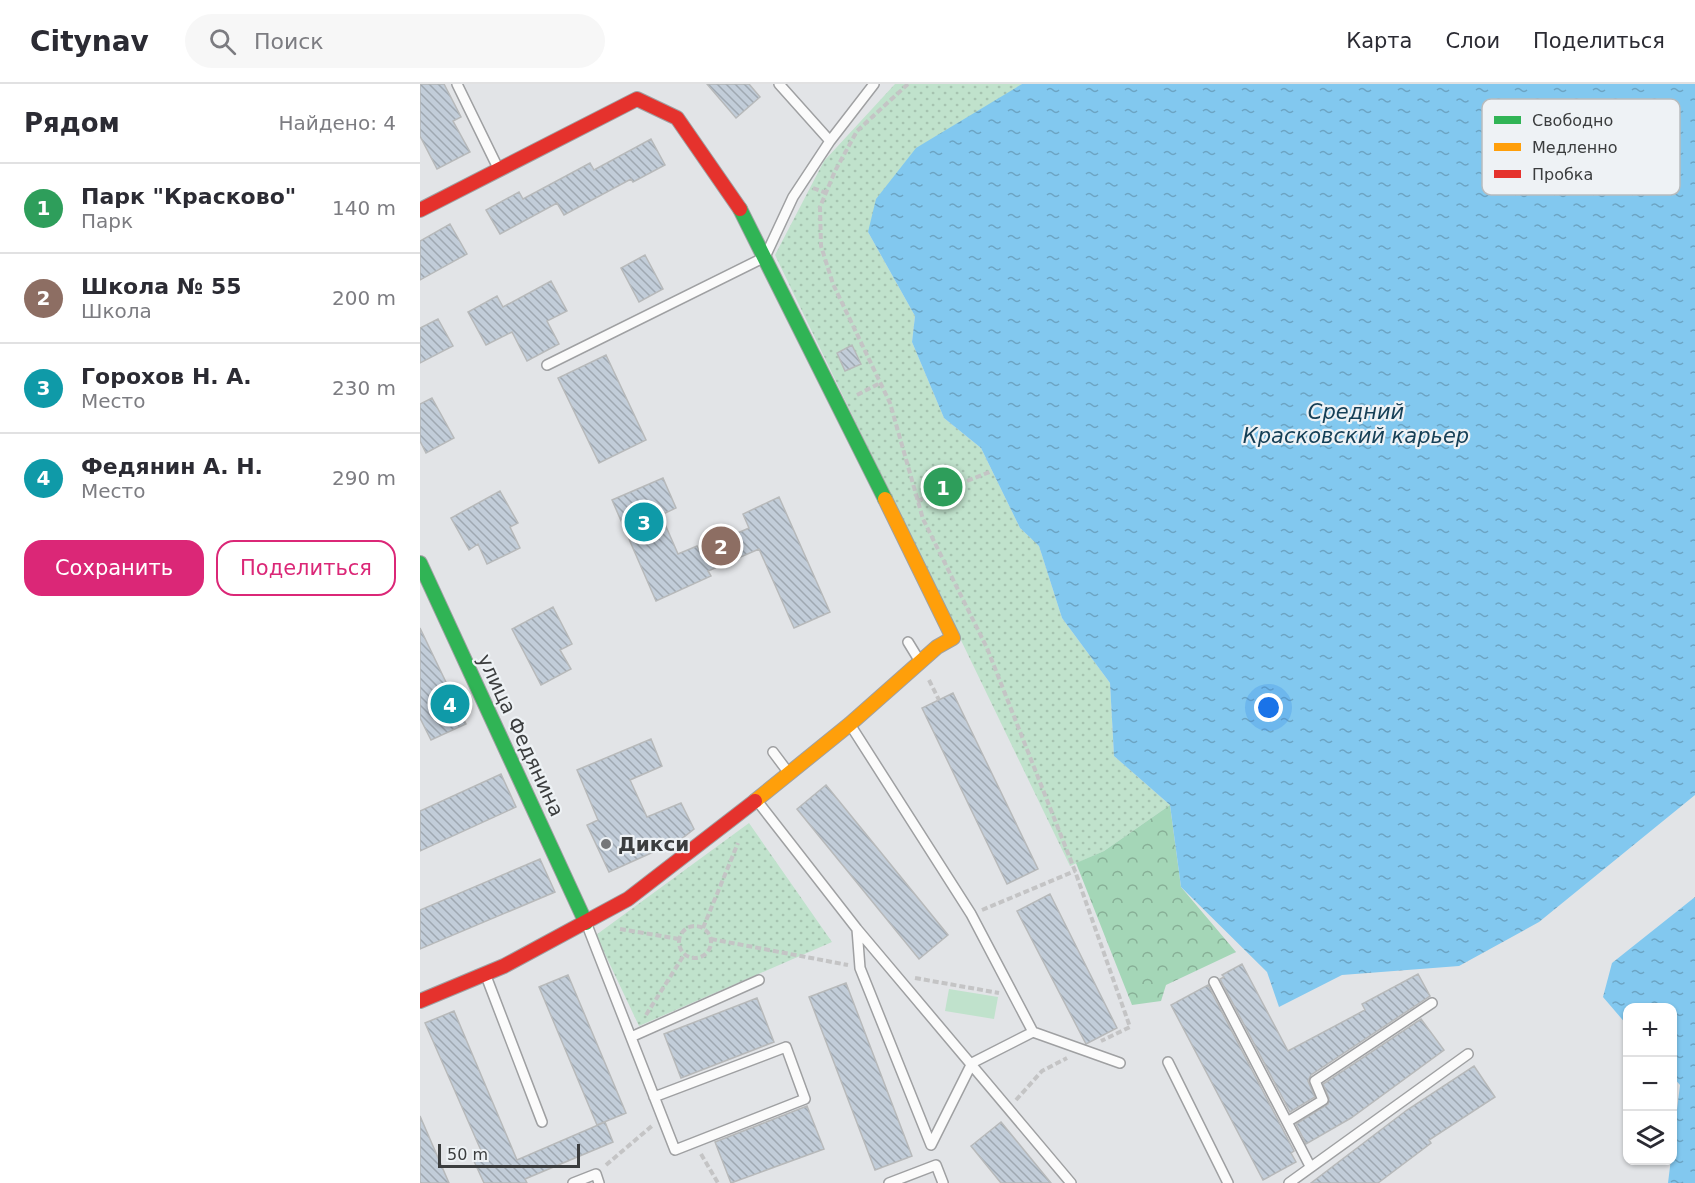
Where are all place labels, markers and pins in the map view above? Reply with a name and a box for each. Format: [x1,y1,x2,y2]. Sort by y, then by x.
pin: 1 [924,464,962,510]
pin: 3 [624,500,664,544]
pin: 2 [702,524,740,568]
pin: 4 [430,682,470,726]
place label: Дикси [618,832,689,856]
marker: Дикси [599,837,613,851]

